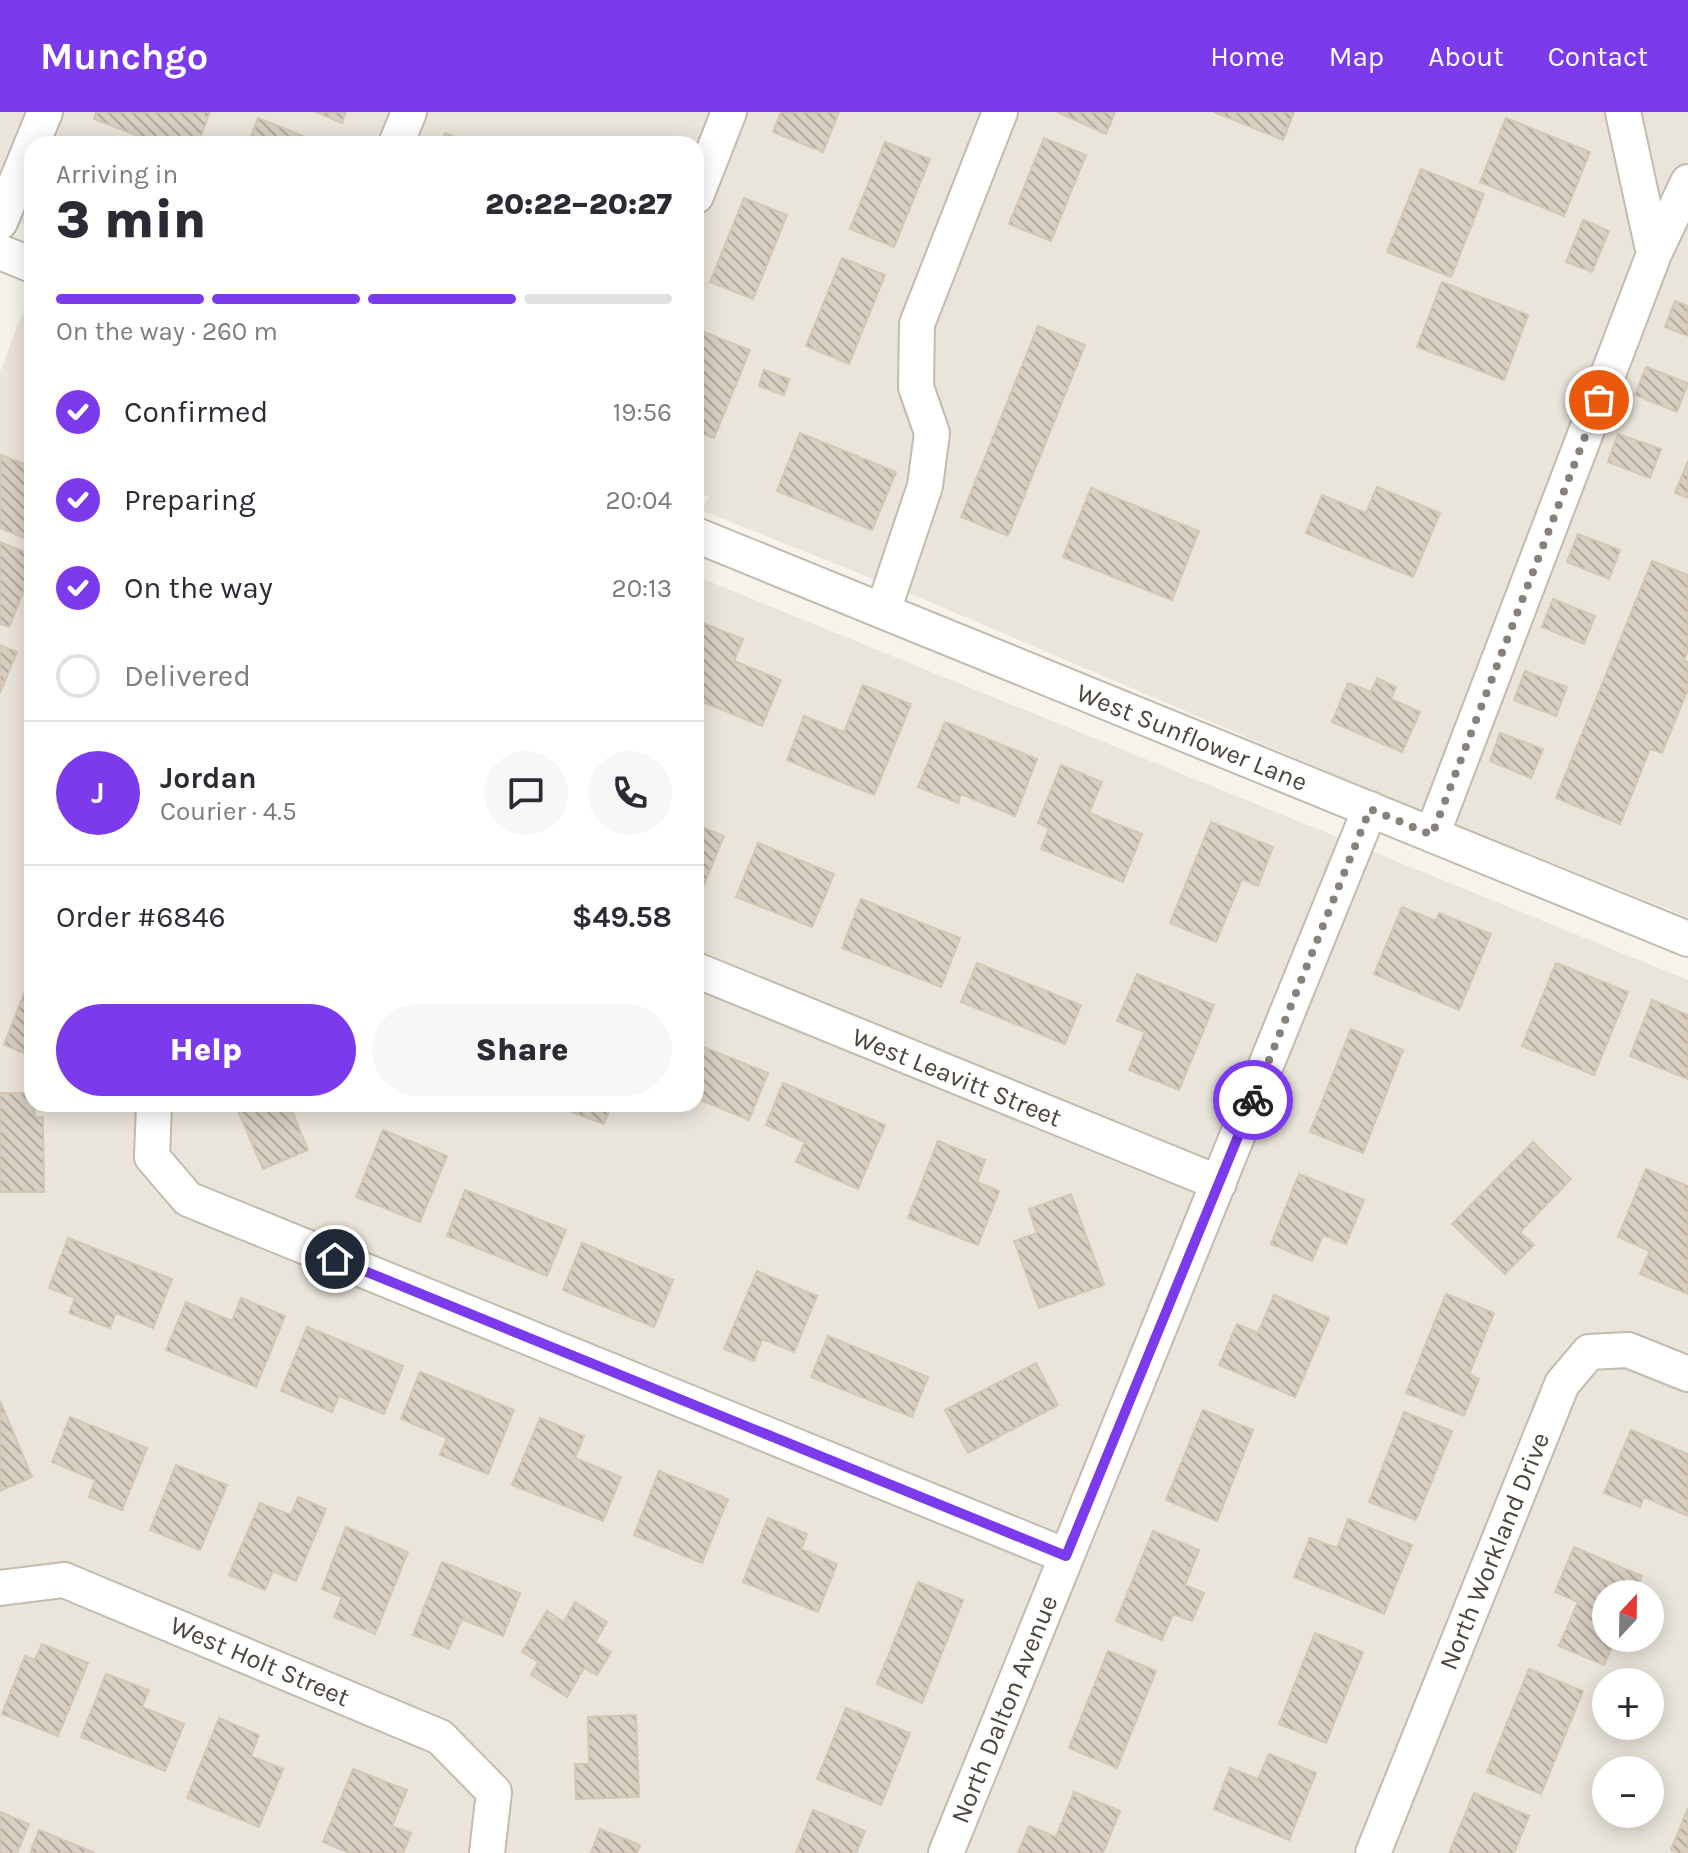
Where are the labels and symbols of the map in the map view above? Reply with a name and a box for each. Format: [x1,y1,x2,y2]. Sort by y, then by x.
pin [1565,366,1633,434]
street label: West Sunflower Lane [1072,677,1312,798]
street label: West Leavitt Street [848,1021,1066,1134]
courier [1213,1060,1293,1140]
pin [301,1225,369,1293]
street label: North Workland Drive [1433,1428,1556,1674]
north arrow [1592,1580,1664,1652]
street label: North Dalton Avenue [945,1591,1064,1828]
street label: West Holt Street [166,1610,354,1713]

